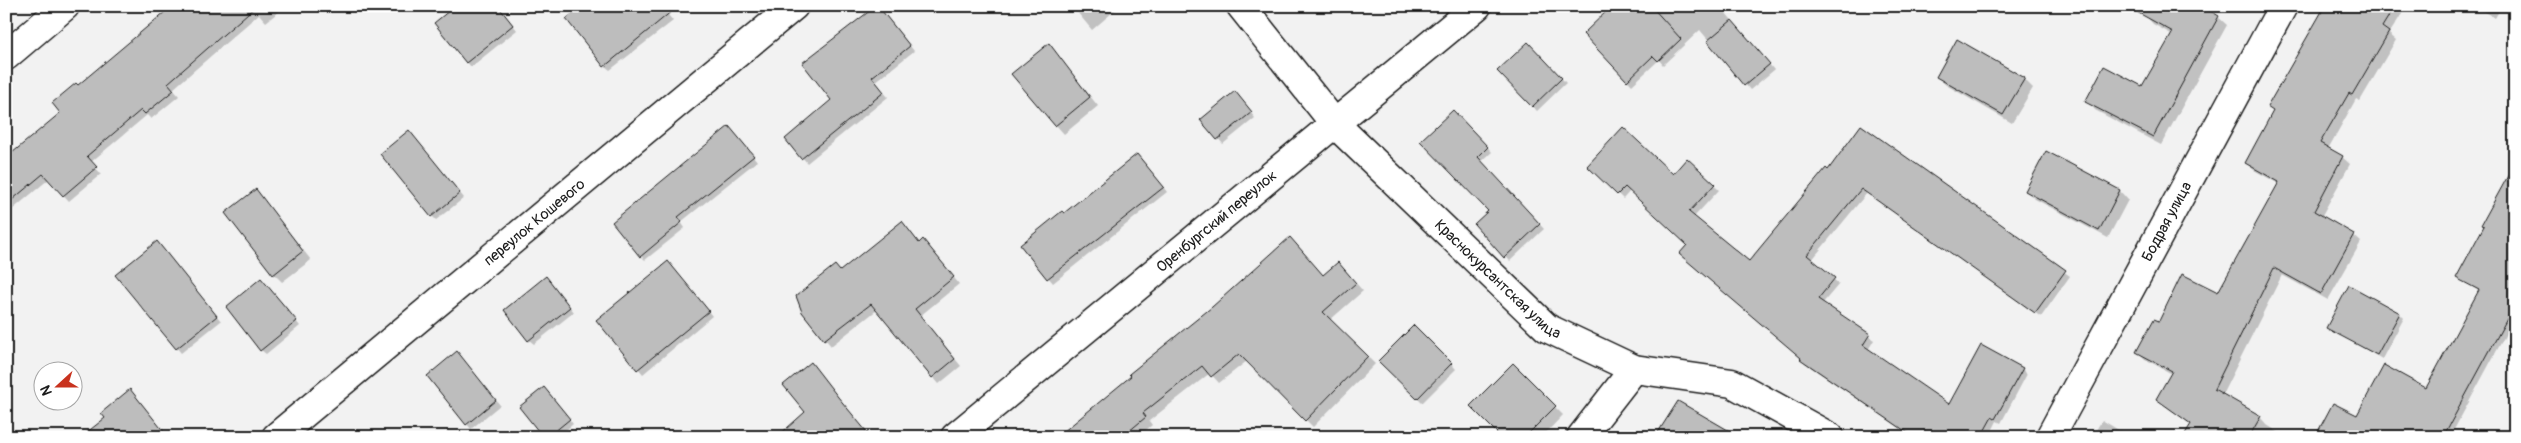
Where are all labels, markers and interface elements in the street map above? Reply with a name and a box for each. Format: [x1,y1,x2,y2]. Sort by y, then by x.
street label: Оренбургский переулок [1152,166,1281,277]
street label: переулок Кошевого [480,175,589,270]
street label: Бодрая улица [2138,179,2196,265]
street label: Краснокурсантская улица [1430,216,1564,343]
north arrow [32,360,82,410]
text: N [37,383,56,398]

